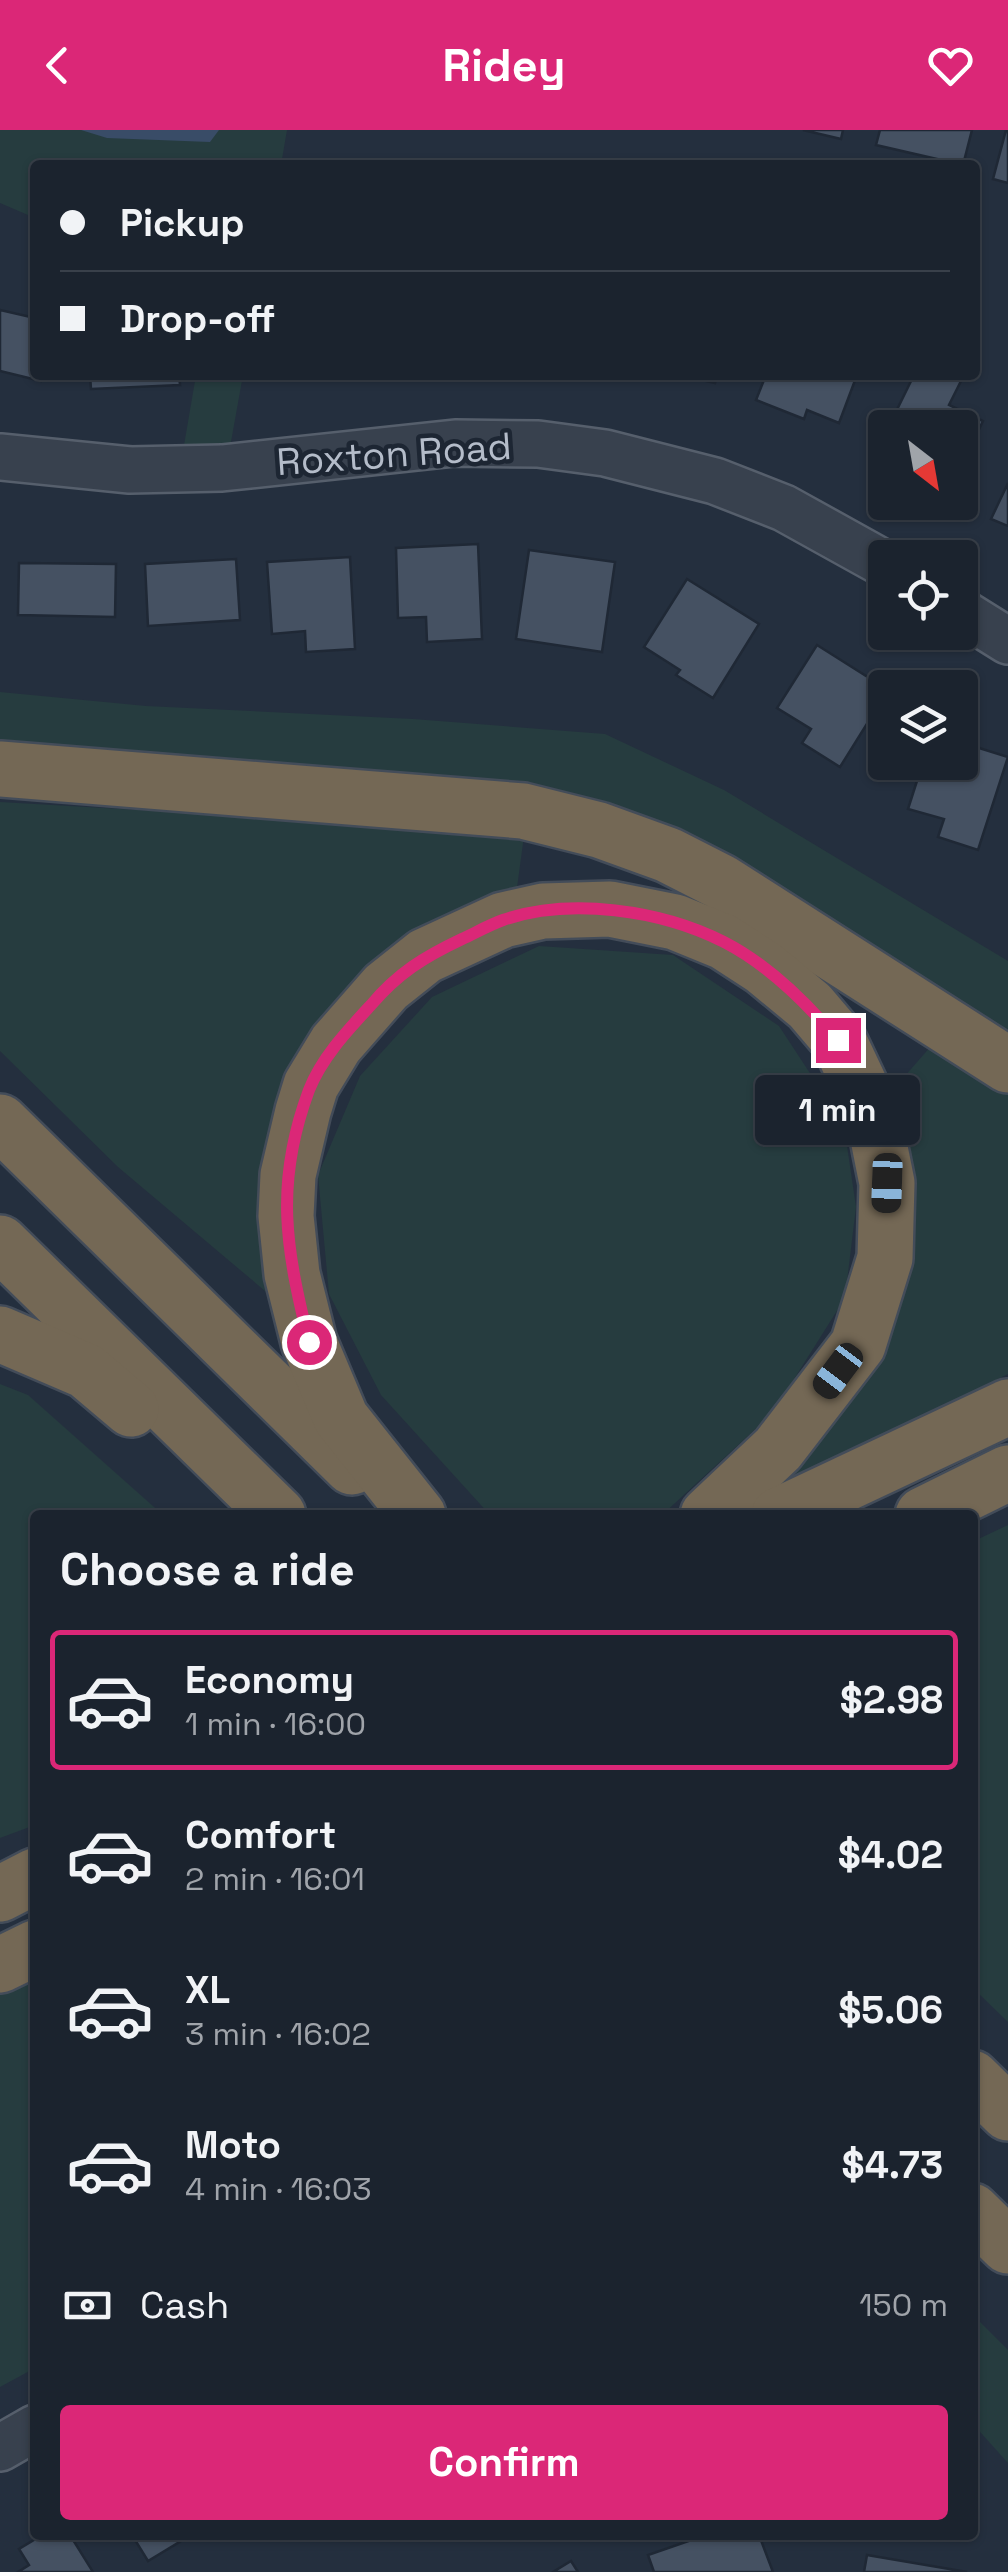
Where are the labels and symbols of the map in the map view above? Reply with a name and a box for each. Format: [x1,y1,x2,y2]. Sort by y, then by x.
north arrow [868,410,978,520]
street label: Roxton Road [275,422,513,486]
route end [816,1018,861,1063]
callout: 1 min [756,1075,920,1145]
car [871,1152,903,1214]
route start [287,1320,332,1365]
car [808,1338,868,1404]

